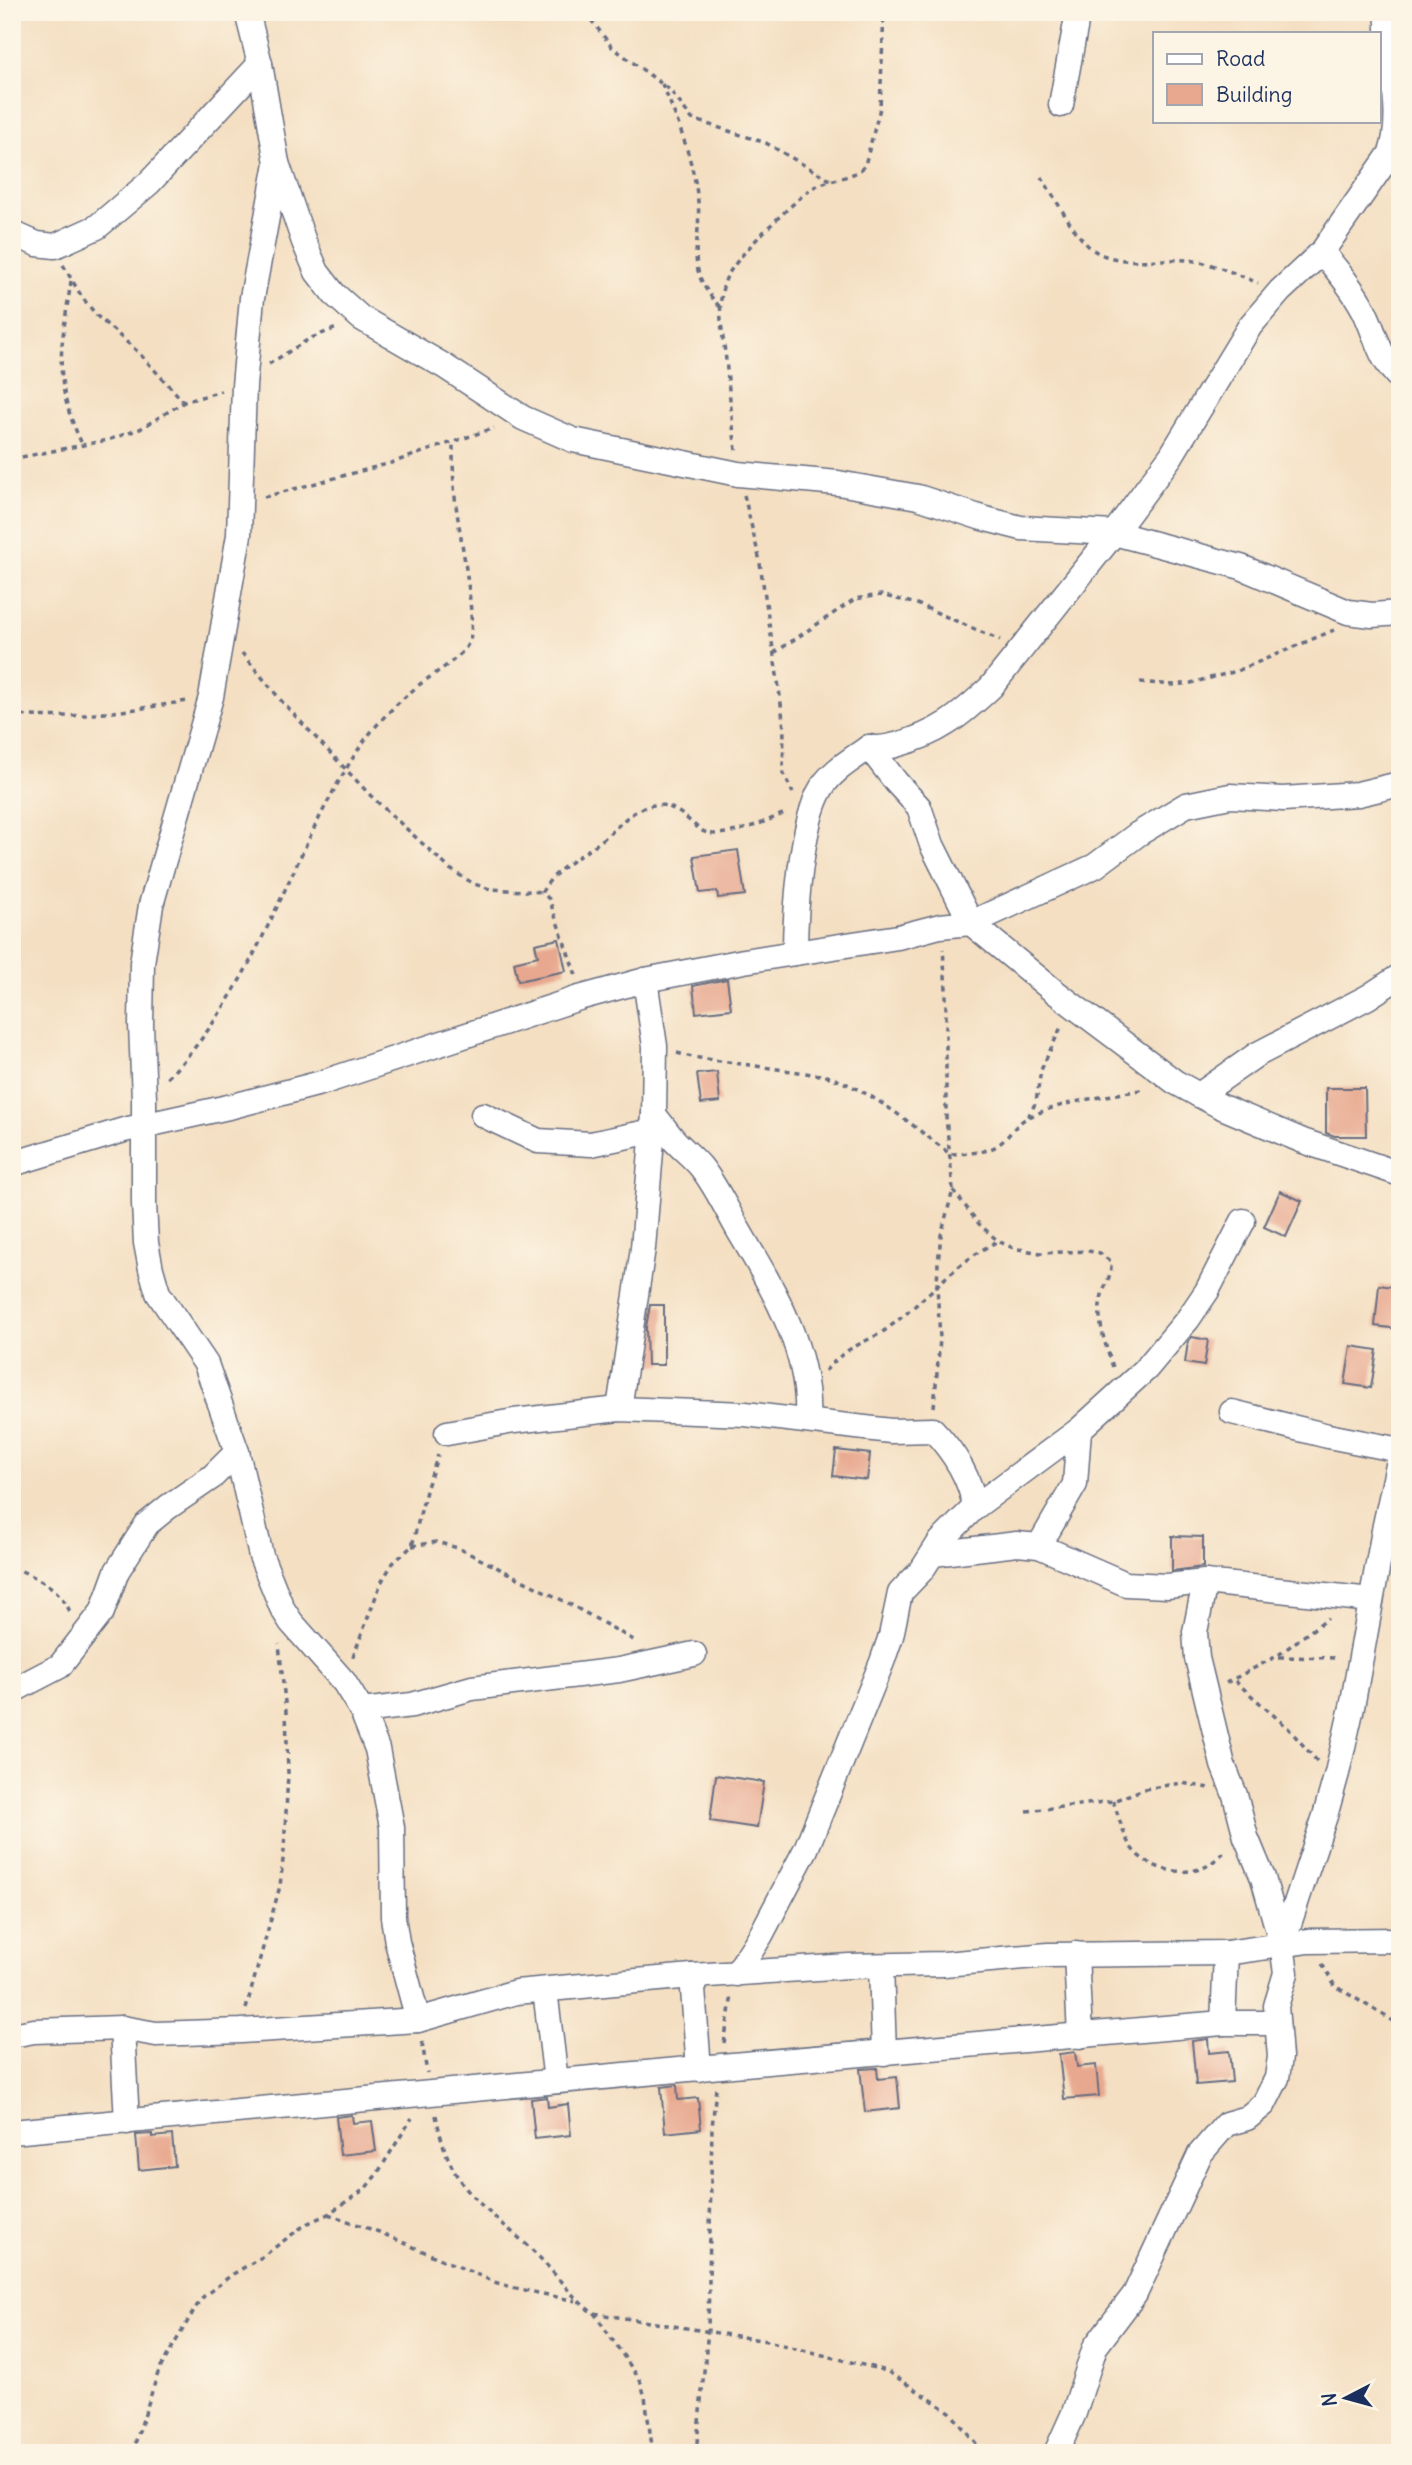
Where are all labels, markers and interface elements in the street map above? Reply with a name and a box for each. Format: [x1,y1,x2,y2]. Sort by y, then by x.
legend [1153,32,1380,122]
text: Road [1216,45,1265,72]
text: Building [1216,81,1292,108]
north arrow [1310,2364,1380,2434]
text: N [1316,2392,1342,2408]

